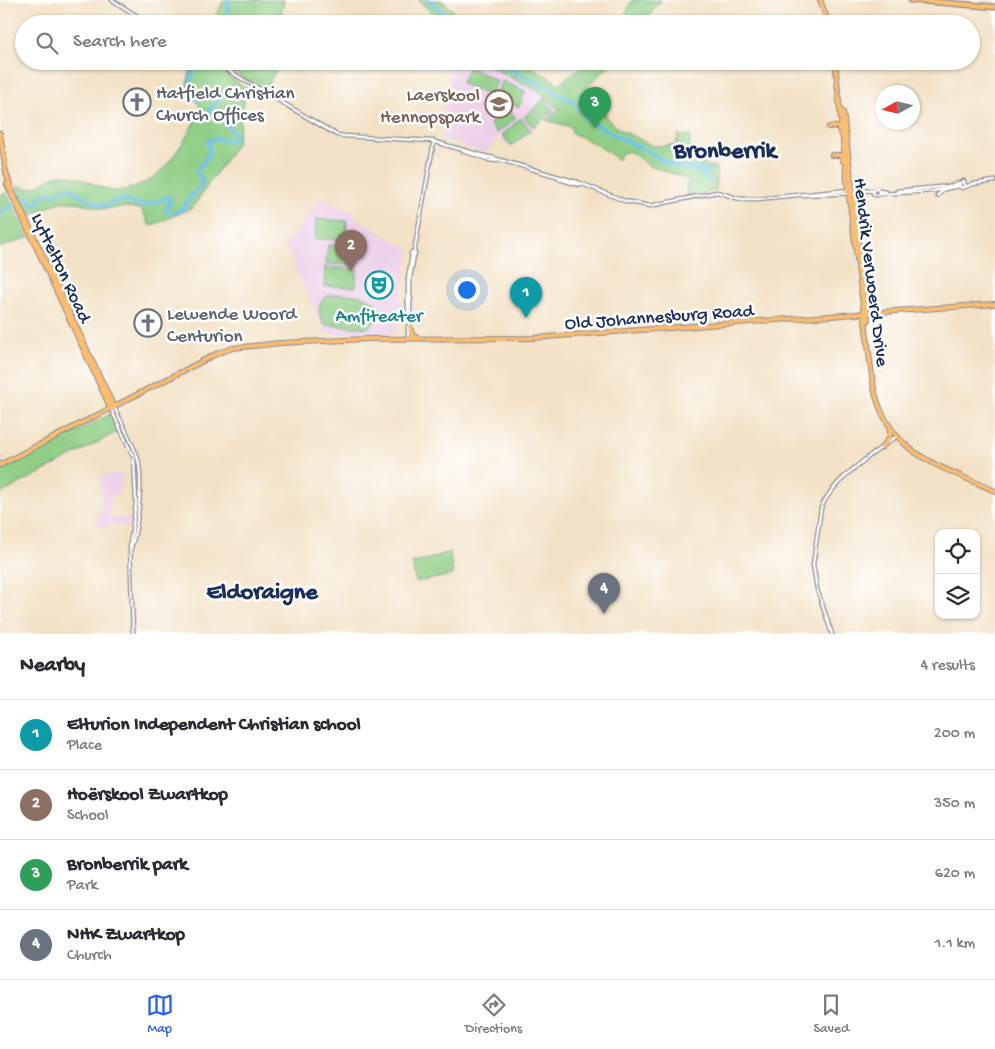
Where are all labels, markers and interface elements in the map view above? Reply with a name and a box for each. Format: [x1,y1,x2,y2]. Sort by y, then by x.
search box [15,15,980,70]
icon: search [33,29,61,57]
text: Search here [73,31,167,54]
place label: Hatfield Christian Church Offices [156,83,295,128]
place label: Laerskool Hennopspark [380,85,482,130]
north arrow [875,85,920,130]
church icon: Hatfield Christian Church Offices [122,87,152,117]
pin: 3 [579,87,611,128]
school or university icon: Laerskool Hennopspark [484,89,514,119]
district label: Bronberrik [673,138,780,167]
street label: Hendrik Verwoerd Drive [847,177,893,368]
street label: Lyttelton Road [24,210,96,329]
pin: 2 [335,230,367,271]
theatre icon: Amfiteater [364,270,394,300]
your location [454,277,480,303]
pin: 1 [510,277,542,318]
street label: Old Johannesburg Road [564,300,756,337]
place label: Lewende Woord Centurion [167,304,298,349]
place label: Amfiteater [335,306,425,329]
church icon: Lewende Woord Centurion [133,308,163,338]
map controls [935,529,980,619]
button: locate [935,529,980,574]
pin: 4 [588,573,620,614]
button: layers [935,574,980,619]
district label: Eldoraigne [206,579,319,608]
text: Nearby [20,654,85,679]
text: 4 results [920,657,975,676]
text: Elturion Independent Christian school [67,714,361,737]
text: 1 [33,725,39,744]
text: 200 m [934,725,975,744]
text: Place [67,737,102,756]
text: Hoërskool Zwartkop [67,784,228,807]
text: 2 [32,795,40,814]
text: 350 m [934,795,975,814]
text: School [67,807,109,826]
text: Bronberrik park [67,854,188,877]
text: 3 [32,865,40,884]
text: 620 m [935,865,975,884]
text: Park [67,877,98,896]
text: NHK Zwartkop [67,924,185,947]
text: 4 [32,935,40,954]
text: 1.1 km [935,935,975,954]
text: Church [67,947,111,966]
tab: Map [146,991,174,1038]
tab: Directions [465,991,522,1038]
tab: Saved [813,991,849,1038]

